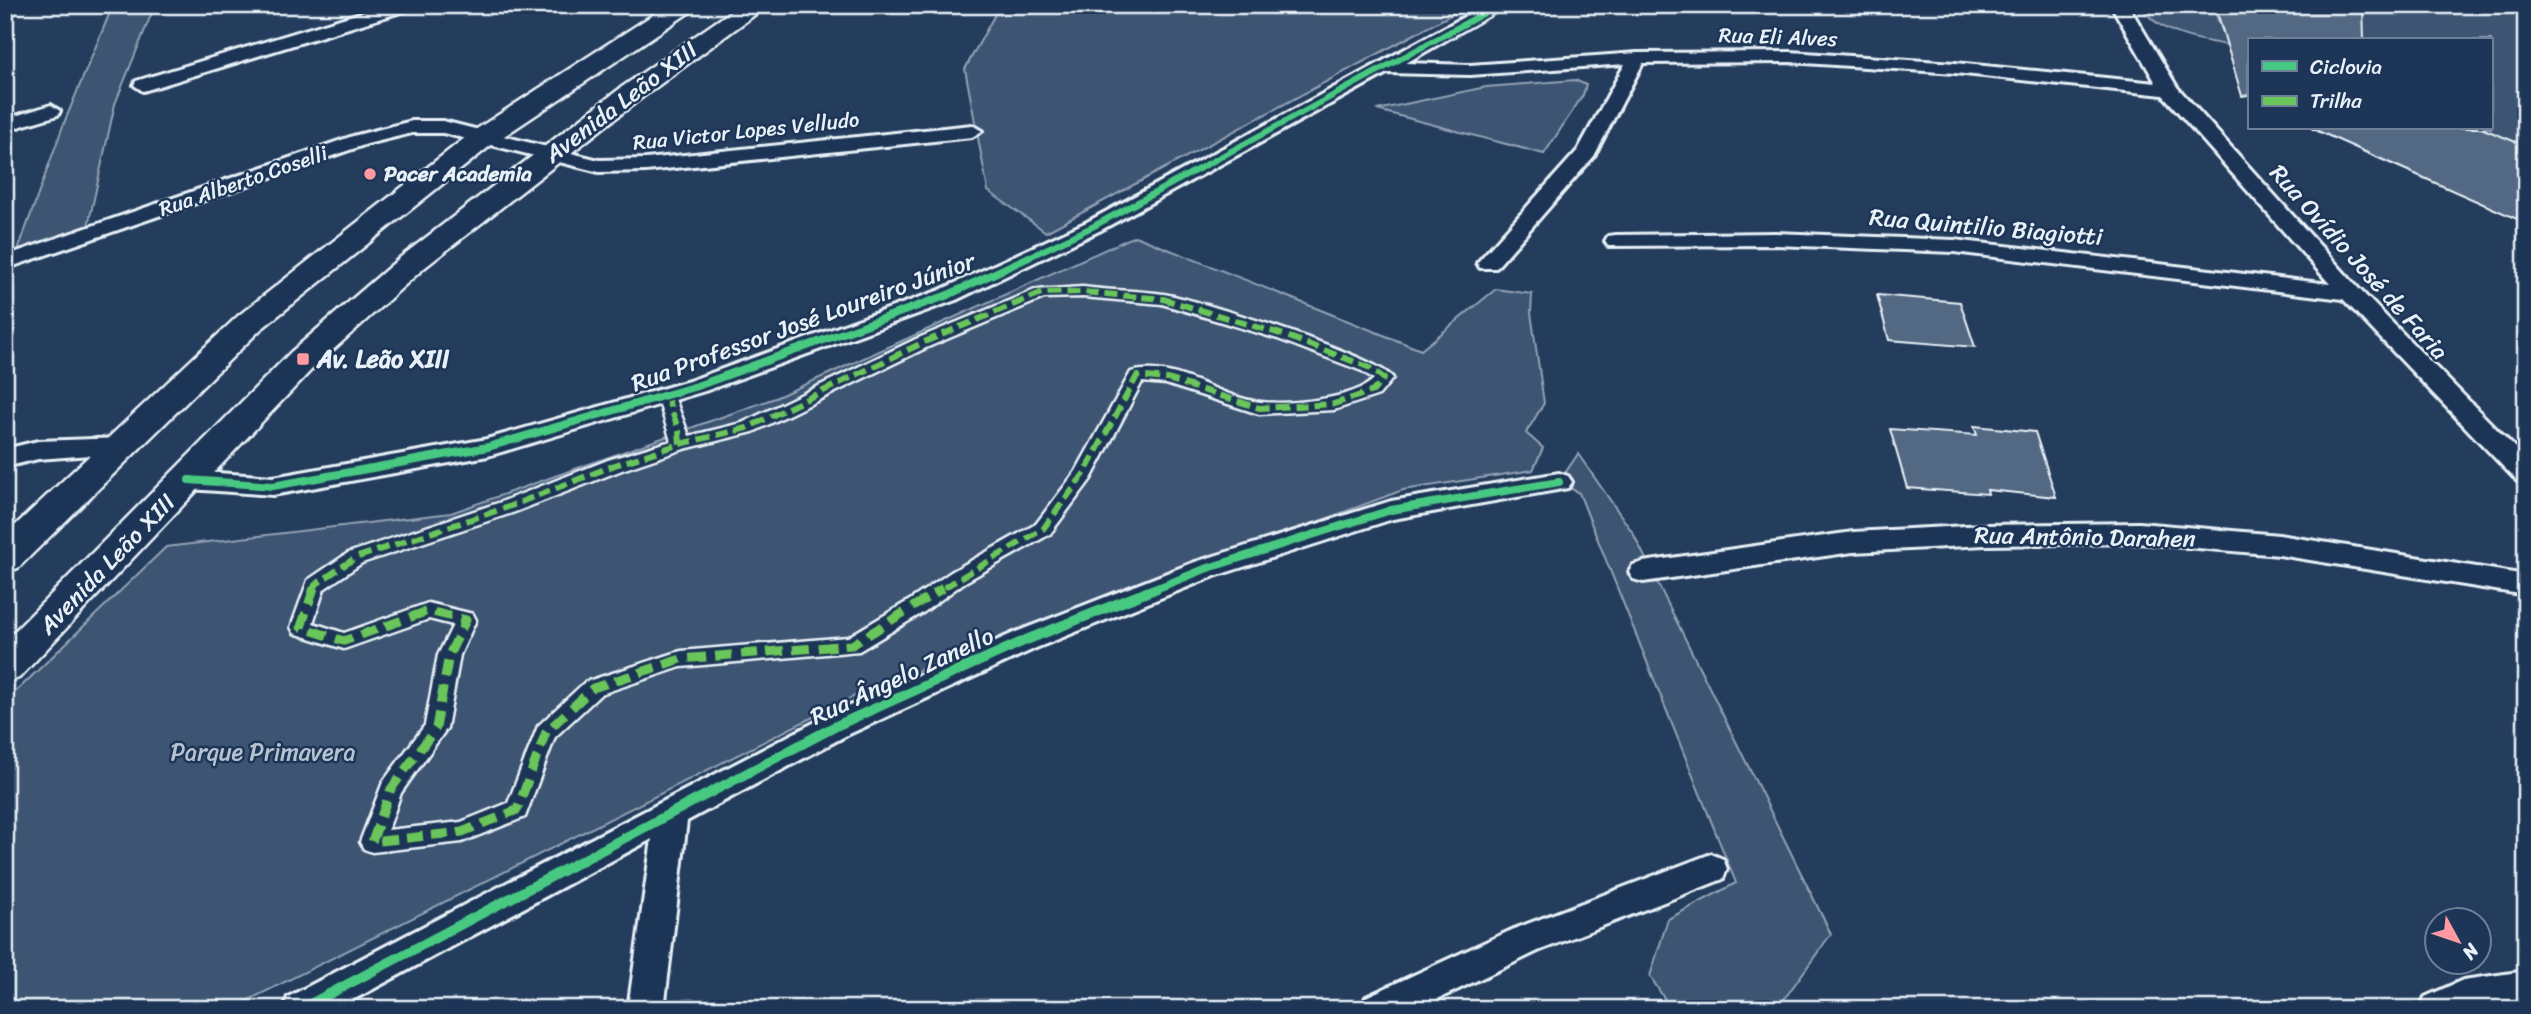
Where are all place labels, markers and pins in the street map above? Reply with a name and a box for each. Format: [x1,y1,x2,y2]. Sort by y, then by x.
place label: Pacer Academia [384,155,532,193]
marker: Pacer Academia [362,166,378,182]
place label: Av. Leão XIII [316,338,450,380]
marker: Av. Leão XIII [295,351,311,367]

